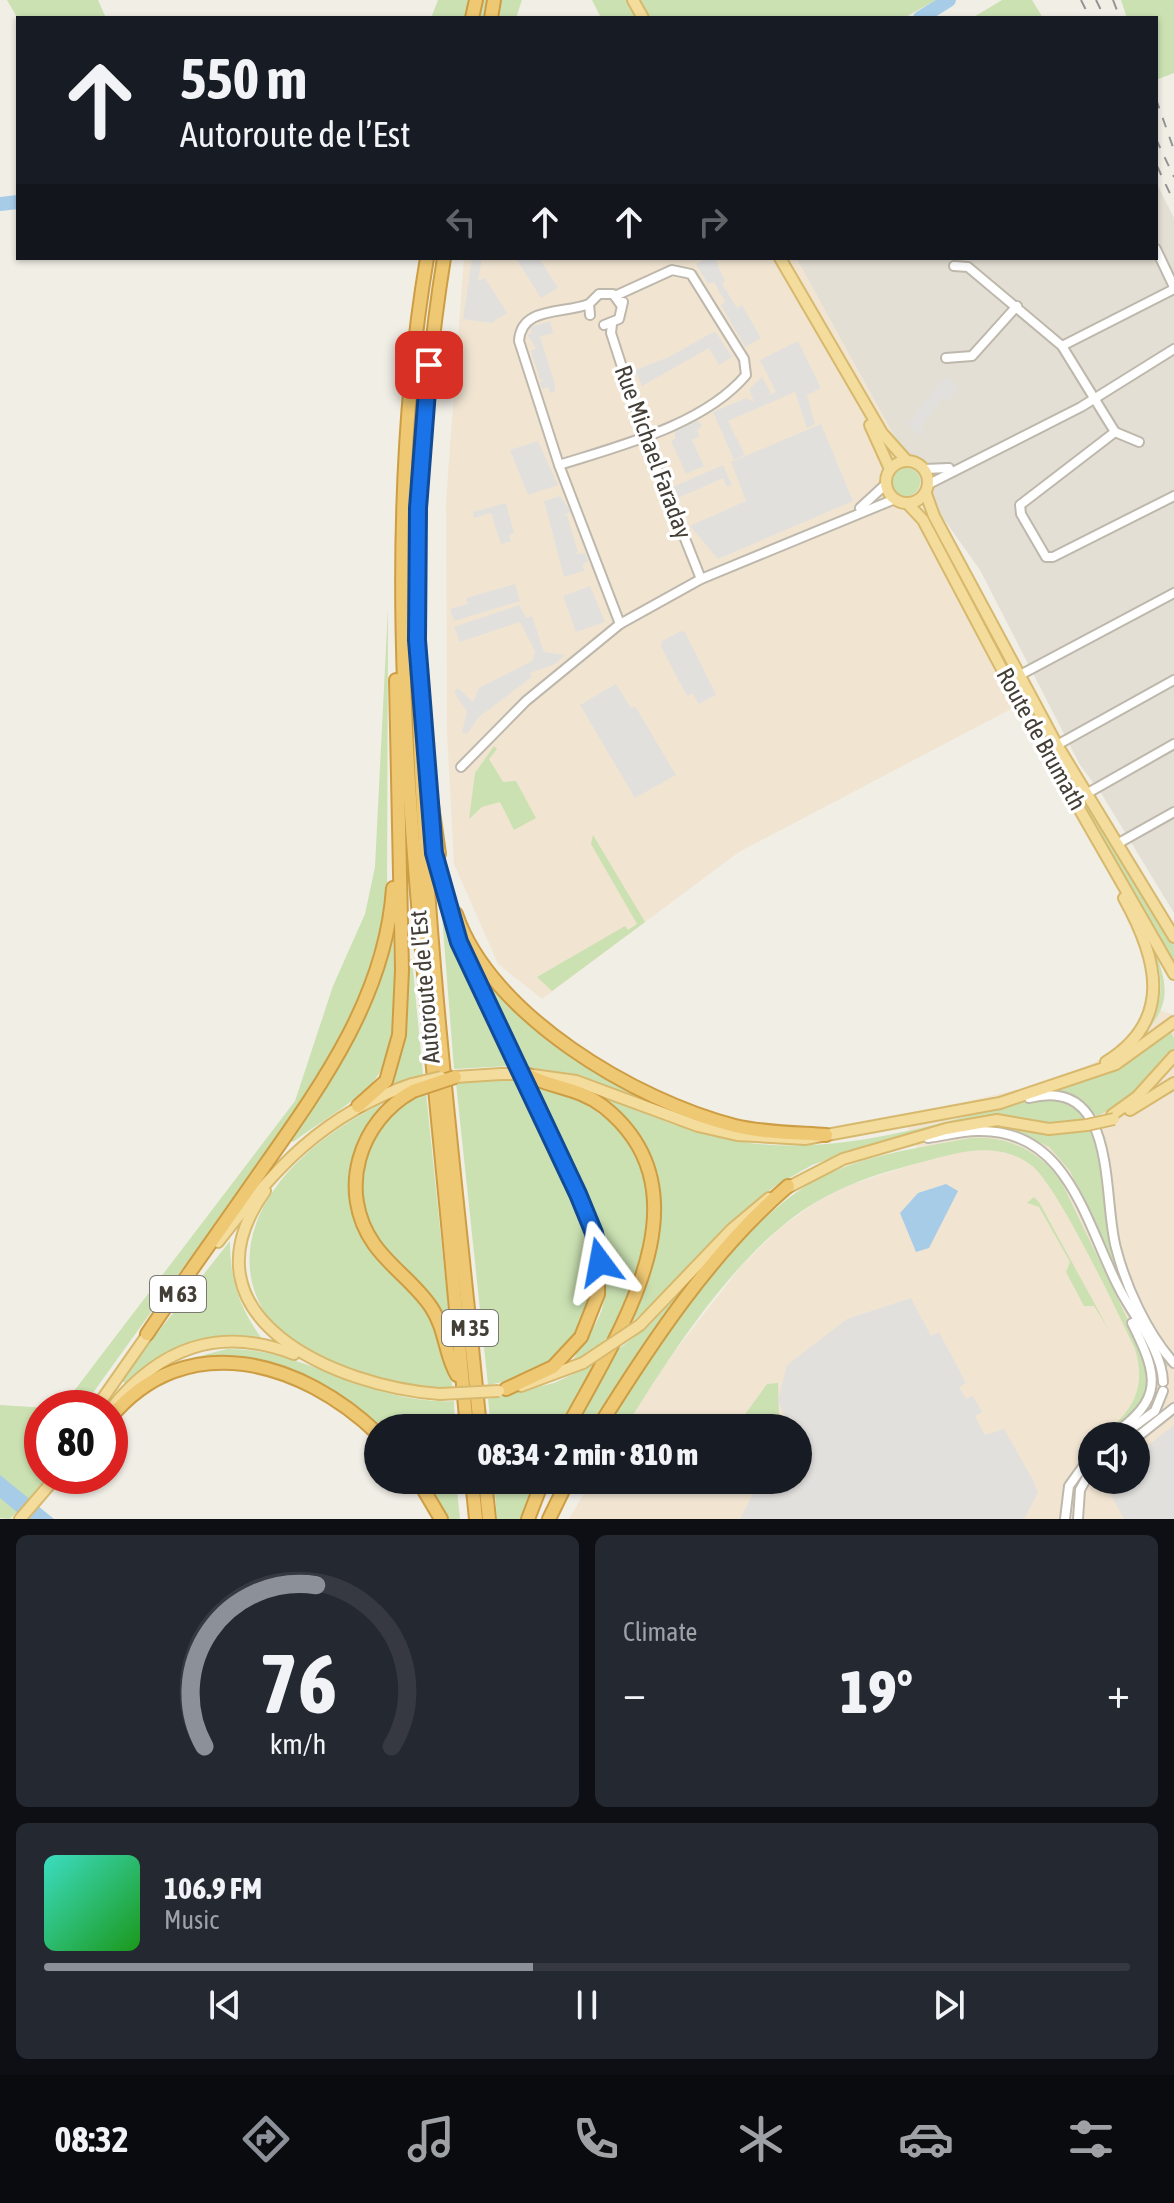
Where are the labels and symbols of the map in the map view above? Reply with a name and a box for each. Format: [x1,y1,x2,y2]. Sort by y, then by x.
pin [395,331,463,399]
street label: Rue Michael Faraday [610,362,697,542]
street label: Route de Brumath [991,663,1092,815]
street label: Autoroute de l’Est [404,909,445,1065]
position arrow [558,1220,642,1304]
road number: M 63 [150,1276,206,1312]
road number: M 35 [442,1310,498,1346]
speed limit sign: 80 [24,1390,128,1494]

